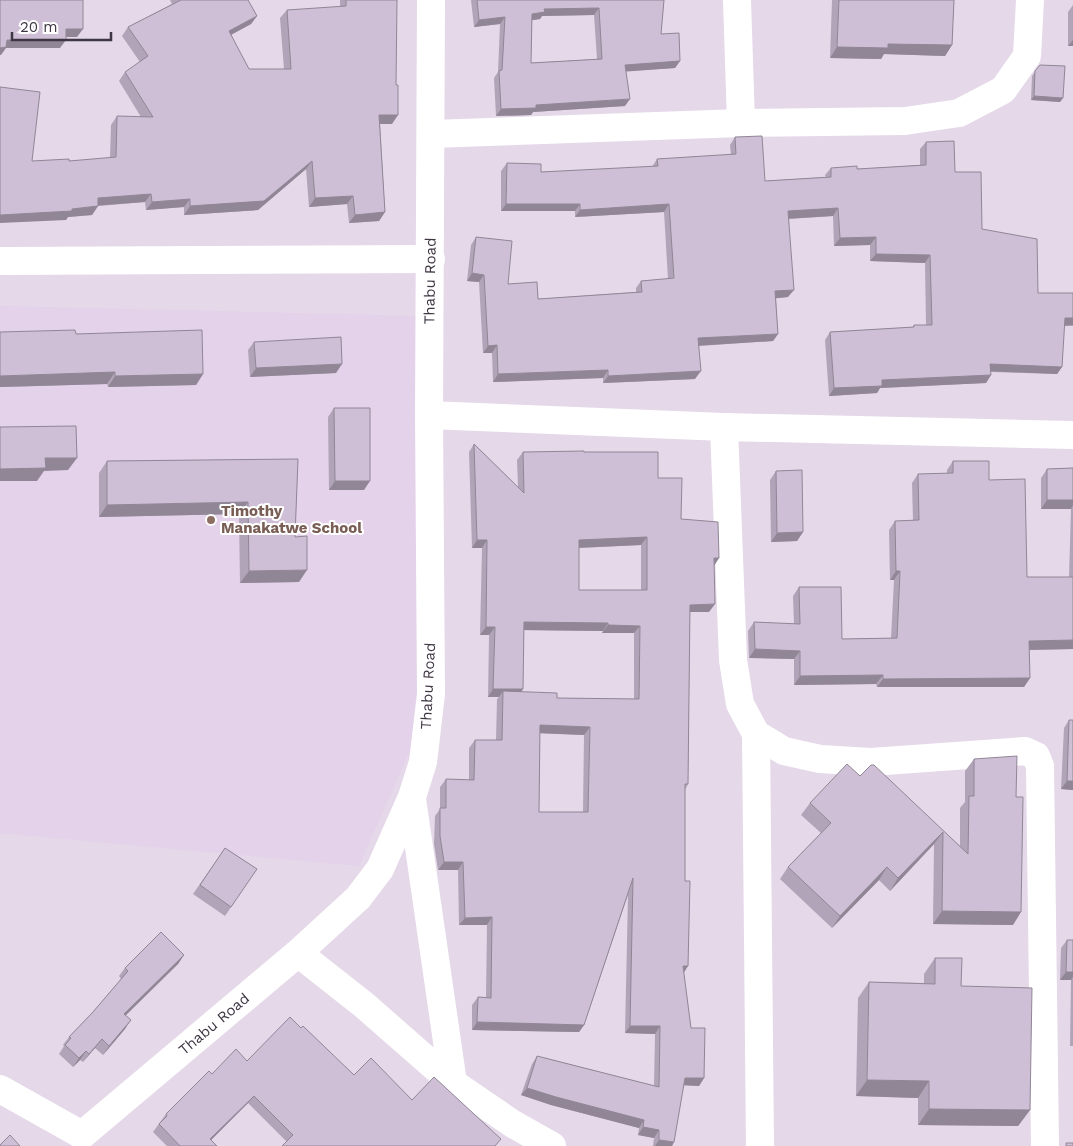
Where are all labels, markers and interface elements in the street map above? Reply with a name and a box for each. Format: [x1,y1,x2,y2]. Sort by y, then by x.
scale bar [12,10,111,42]
text: 20 m [20,18,58,36]
street label: Thabu Road [420,237,440,325]
place label: Timothy Manakatwe School [221,502,362,537]
marker: Timothy Manakatwe School [205,514,217,526]
street label: Thabu Road [417,642,439,730]
street label: Thabu Road [175,989,253,1059]

